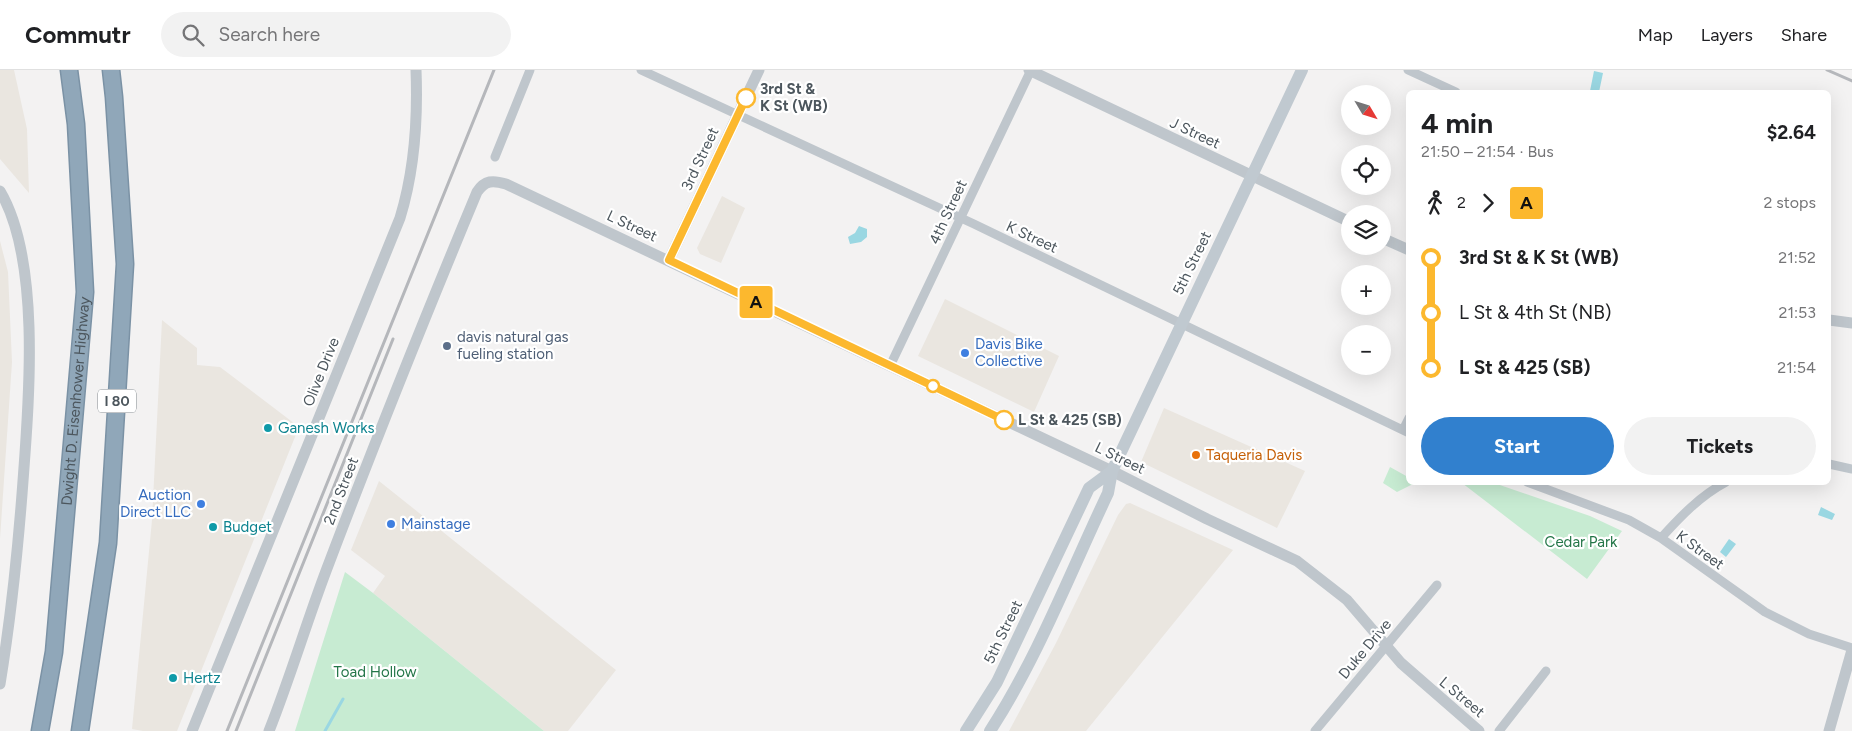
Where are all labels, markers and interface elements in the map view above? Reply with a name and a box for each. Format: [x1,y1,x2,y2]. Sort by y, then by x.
search box [161,12,511,57]
text: Commutr [25,20,131,49]
icon: search [179,21,207,49]
text: Search here [219,23,320,46]
text: Map [1638,24,1673,46]
text: Layers [1701,24,1753,46]
text: Share [1781,24,1827,46]
place label: 3rd St & K St (WB) [760,80,828,115]
north arrow [1341,85,1391,135]
map controls [1341,85,1391,375]
marker: 3rd St & K St (WB) [736,88,756,108]
text: 4 min [1421,106,1493,140]
street label: J Street [1167,114,1223,153]
text: $2.64 [1767,121,1816,144]
street label: 3rd Street [678,124,723,193]
text: 21:50 – 21:54 · Bus [1421,142,1554,161]
button: locate [1341,145,1391,195]
street label: 4th Street [925,177,971,247]
icon: walk [1421,189,1449,217]
icon: forward [1474,189,1502,217]
text: A [1520,192,1533,214]
text: 2 [1457,193,1466,212]
text: 2 stops [1763,193,1816,212]
button: layers [1341,205,1391,255]
street label: L Street [604,207,660,246]
street label: K Street [1003,217,1061,257]
street label: 5th Street [1169,228,1215,298]
text: 3rd St & K St (WB) [1459,246,1619,269]
text: 21:52 [1778,248,1816,267]
button: + [1341,265,1391,315]
line badge: A [740,286,772,318]
text: A [750,291,762,313]
street label: Dwight D. Eisenhower Highway [58,296,94,506]
text: L St & 4th St (NB) [1459,301,1612,324]
text: 21:53 [1778,303,1816,322]
button: − [1341,325,1391,375]
place label: davis natural gas fueling station [457,328,569,363]
street label: Olive Drive [299,335,343,409]
place label: Davis Bike Collective [975,335,1043,370]
marker: davis natural gas fueling station [441,340,453,352]
marker: Davis Bike Collective [959,347,971,359]
text: L St & 425 (SB) [1459,356,1591,379]
text: 21:54 [1777,358,1816,377]
unlabelled marker [926,379,940,393]
road number: I 80 [98,390,136,412]
marker: L St & 425 (SB) [994,410,1014,430]
place label: L St & 425 (SB) [1018,411,1122,429]
button: Start [1421,417,1614,475]
button: Tickets [1624,417,1816,475]
place label: Ganesh Works [278,419,375,437]
marker: Ganesh Works [262,422,274,434]
street label: L Street [1092,438,1148,478]
place label: Taqueria Davis [1206,446,1302,464]
marker: Taqueria Davis [1190,449,1202,461]
street label: 2nd Street [320,454,362,527]
place label: Auction Direct LLC [120,486,191,521]
marker: Auction Direct LLC [195,498,207,510]
place label: Mainstage [401,515,470,533]
place label: Budget [223,518,272,536]
marker: Mainstage [385,518,397,530]
marker: Budget [207,521,219,533]
street label: K Street [1673,527,1728,574]
park label: Cedar Park [1545,533,1618,551]
street label: 5th Street [980,597,1026,667]
street label: Duke Drive [1335,615,1395,683]
park label: Toad Hollow [333,663,417,681]
place label: Hertz [183,669,221,687]
marker: Hertz [167,672,179,684]
street label: L Street [1436,673,1489,721]

